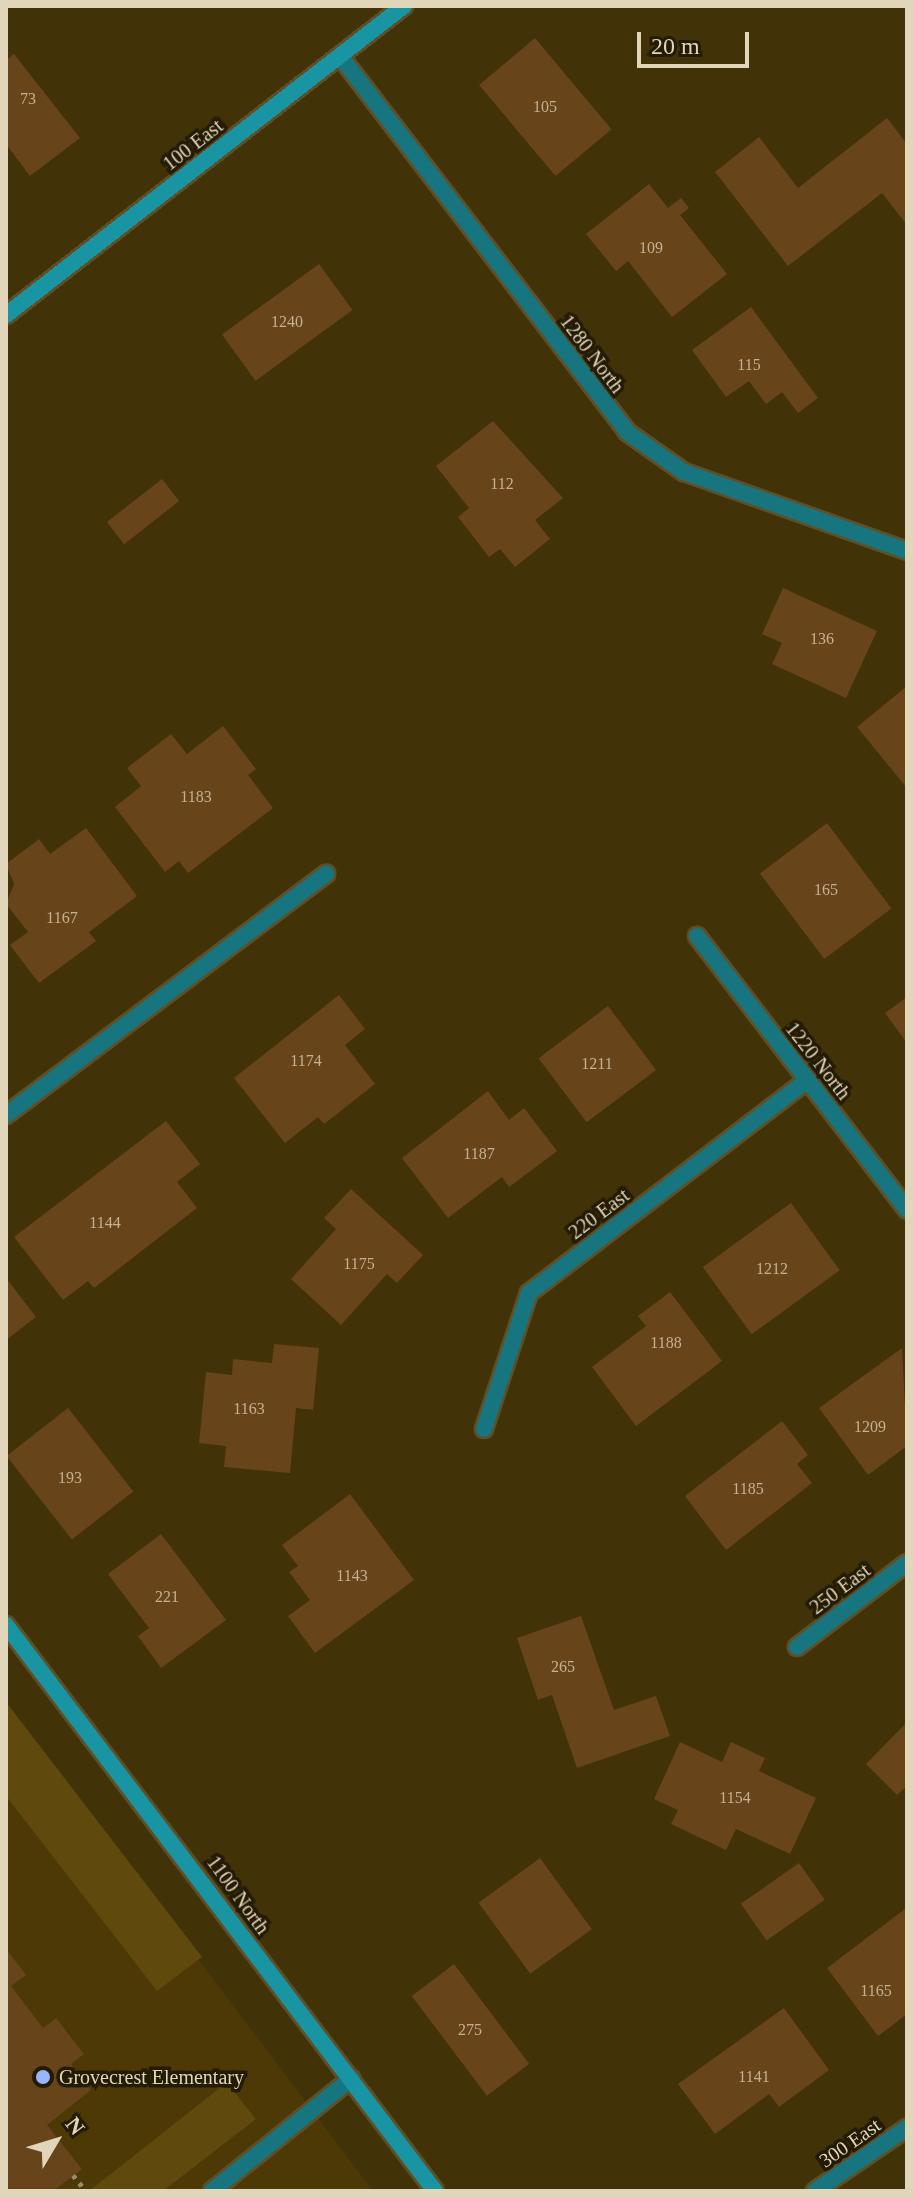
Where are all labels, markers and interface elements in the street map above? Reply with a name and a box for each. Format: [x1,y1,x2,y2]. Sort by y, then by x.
scale bar [641,16,753,66]
text: 20 m [651,33,700,59]
house number: 73 [20,89,36,109]
house number: 105 [533,97,557,117]
street label: 100 East [158,114,228,176]
house number: 109 [639,238,663,258]
street label: 1280 North [555,310,629,398]
house number: 1240 [271,312,303,332]
house number: 115 [737,355,761,375]
house number: 112 [490,474,514,494]
house number: 136 [810,629,834,649]
house number: 1183 [180,787,212,807]
house number: 165 [814,880,838,900]
house number: 1167 [46,908,78,928]
street label: 1220 North [780,1017,856,1105]
house number: 1174 [290,1051,322,1071]
house number: 1211 [581,1054,613,1074]
house number: 1187 [463,1144,495,1164]
street label: 220 East [564,1184,634,1244]
house number: 1144 [89,1213,121,1233]
house number: 1175 [343,1254,375,1274]
house number: 1212 [756,1259,788,1279]
house number: 1188 [650,1333,682,1353]
house number: 1163 [233,1399,265,1419]
house number: 1209 [854,1417,886,1437]
house number: 193 [58,1468,82,1488]
house number: 1185 [732,1479,764,1499]
street label: 250 East [805,1559,875,1619]
house number: 1143 [336,1566,368,1586]
house number: 221 [155,1587,179,1607]
house number: 265 [551,1657,575,1677]
house number: 1154 [719,1788,751,1808]
street label: 1100 North [202,1851,274,1939]
house number: 1165 [860,1981,892,2001]
house number: 275 [458,2020,482,2040]
place label: Grovecrest Elementary [59,2065,244,2089]
house number: 1141 [738,2067,770,2087]
marker: Grovecrest Elementary [34,2068,52,2086]
north arrow [16,2101,96,2181]
text: N [61,2112,90,2140]
street label: 300 East [815,2113,885,2173]

